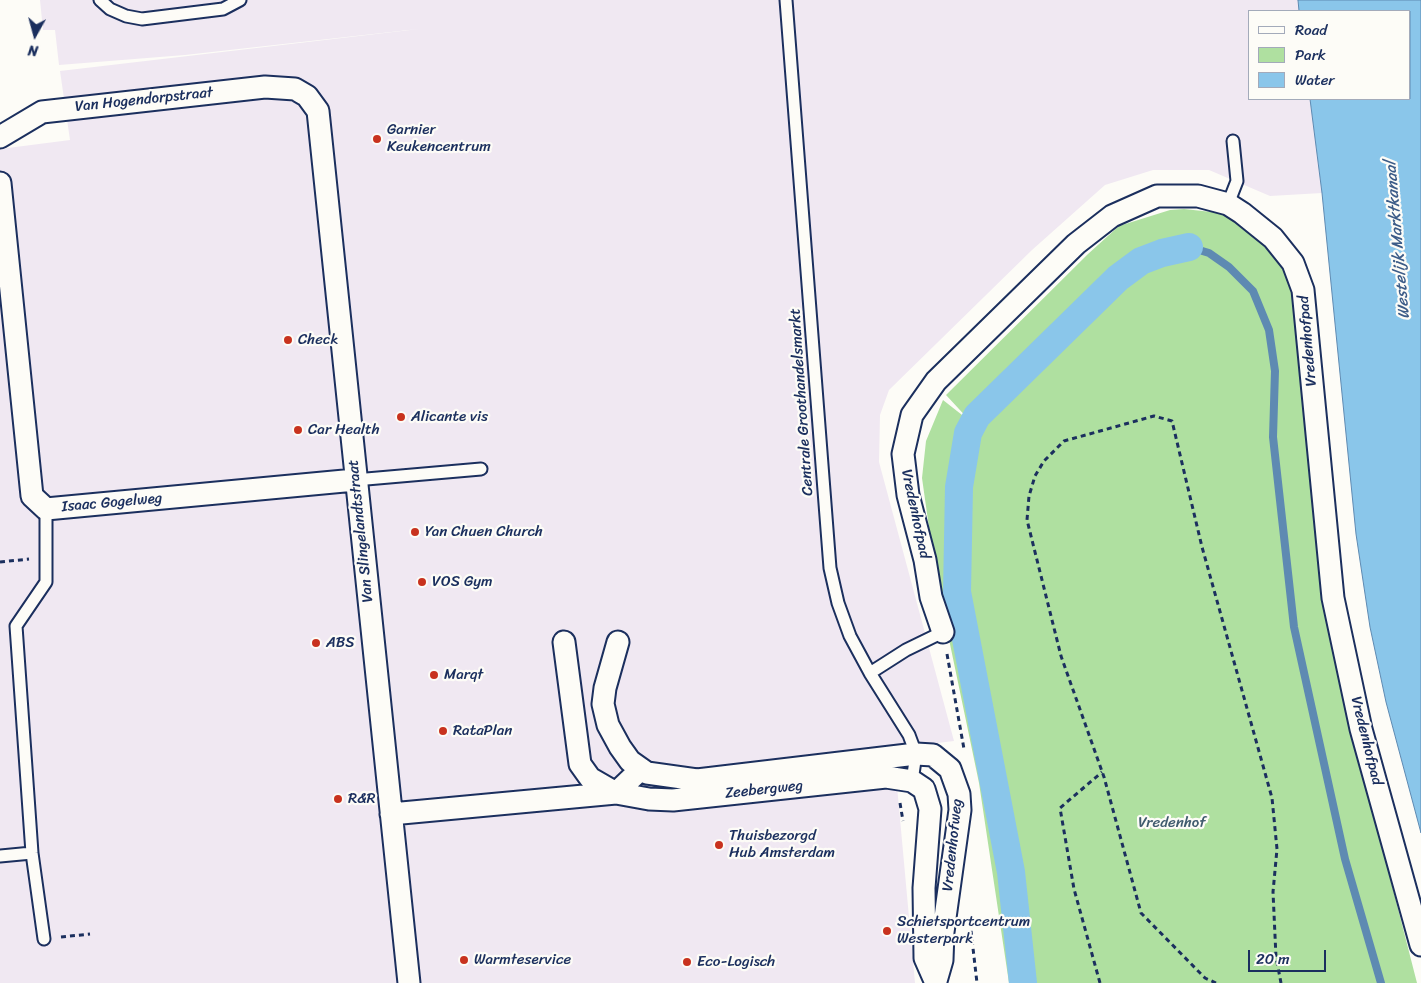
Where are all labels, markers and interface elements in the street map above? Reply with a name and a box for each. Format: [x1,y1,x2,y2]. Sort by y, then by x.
north arrow [10,10,60,60]
legend [1248,10,1411,100]
text: Road [1295,17,1327,43]
text: N [27,37,39,63]
text: Park [1295,42,1326,68]
text: Water [1295,67,1335,93]
street label: Van Hogendorpstraat [74,84,214,116]
place label: Garnier Keukencentrum [387,121,491,156]
marker: Garnier Keukencentrum [371,133,383,145]
water label: Westelijk Marktkanaal [1382,160,1414,320]
street label: Vredenhofpad [1295,295,1321,387]
street label: Centrale Groothandelsmarkt [786,308,818,496]
place label: Check [298,331,338,349]
marker: Check [282,334,294,346]
place label: Alicante vis [411,408,488,426]
marker: Alicante vis [395,411,407,423]
place label: Car Health [308,421,379,439]
marker: Car Health [292,424,304,436]
street label: Van Slingelandtstraat [345,459,377,603]
street label: Vredenhofpad [897,468,933,560]
street label: Isaac Gogelweg [61,490,163,516]
place label: Yan Chuen Church [425,523,543,541]
marker: Yan Chuen Church [409,526,421,538]
place label: VOS Gym [432,573,493,591]
marker: VOS Gym [416,576,428,588]
place label: ABS [326,634,355,652]
marker: ABS [310,637,322,649]
place label: Marqt [444,666,483,684]
marker: Marqt [428,669,440,681]
street label: Vredenhofpad [1346,695,1386,787]
place label: RataPlan [453,722,512,740]
marker: RataPlan [437,725,449,737]
street label: Zeebergweg [724,777,804,803]
place label: R&R [348,790,376,808]
marker: R&R [332,793,344,805]
street label: Vredenhofweg [939,798,967,892]
park label: Vredenhof [1138,814,1206,832]
place label: Thuisbezorgd Hub Amsterdam [729,827,835,862]
marker: Thuisbezorgd Hub Amsterdam [713,839,725,851]
place label: Schietsportcentrum Westerpark [897,913,1030,948]
marker: Schietsportcentrum Westerpark [881,925,893,937]
scale bar [1251,940,1328,972]
text: 20 m [1256,946,1290,972]
place label: Warmteservice [474,951,571,969]
place label: Eco-Logisch [697,953,775,971]
marker: Warmteservice [458,954,470,966]
marker: Eco-Logisch [681,956,693,968]

